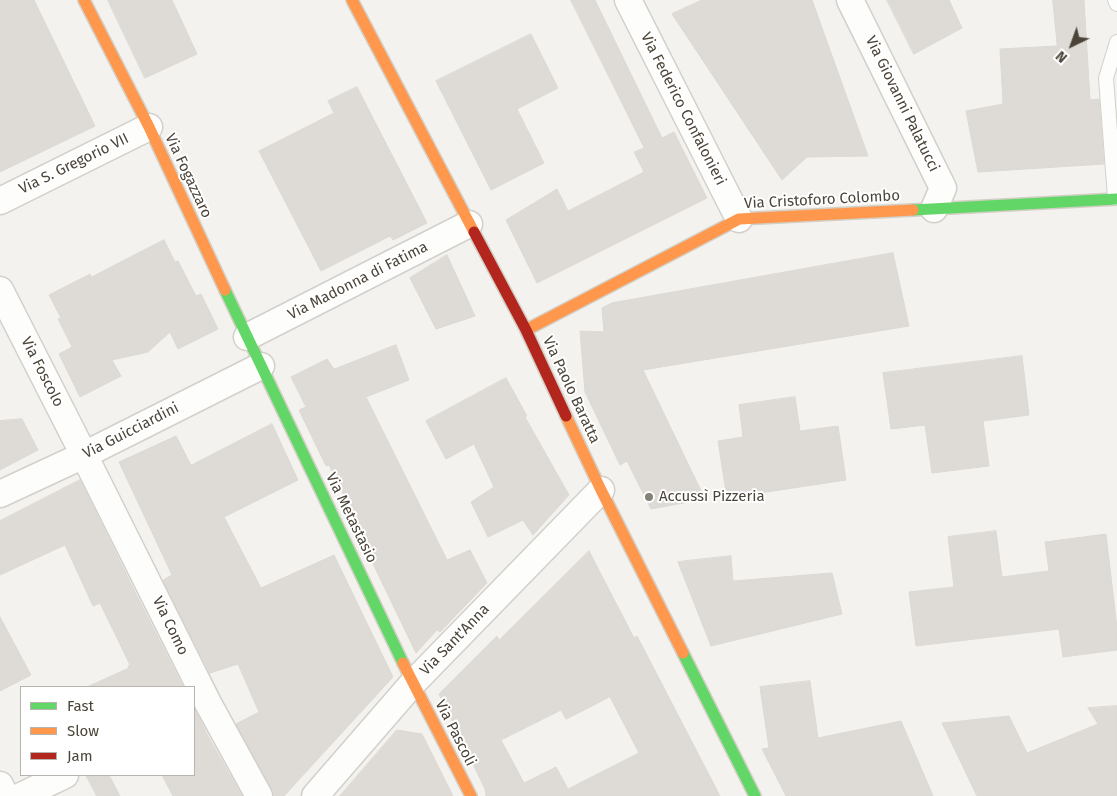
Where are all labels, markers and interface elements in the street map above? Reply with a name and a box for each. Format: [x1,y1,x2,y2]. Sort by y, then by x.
north arrow [1047,20,1097,70]
street label: Via Federico Confalonieri [637,30,729,188]
street label: Via Giovanni Palatucci [861,33,943,175]
text: N [1052,47,1071,66]
street label: Via S. Gregorio VII [16,130,132,198]
street label: Via Fogazzaro [161,131,215,221]
street label: Via Cristoforo Colombo [744,187,900,213]
street label: Via Madonna di Fatima [285,238,431,324]
street label: Via Foscolo [17,334,67,410]
street label: Via Paolo Baratta [538,334,604,446]
street label: Via Guicciardini [80,399,182,463]
street label: Via Metastasio [321,470,381,566]
place label: Accussì Pizzeria [659,488,765,506]
marker: Accussì Pizzeria [643,491,655,503]
street label: Via Como [148,594,192,658]
street label: Via Sant'Anna [417,601,493,679]
legend [20,686,195,776]
text: Fast [67,697,94,715]
street label: Via Pascoli [431,697,479,769]
text: Slow [67,722,99,740]
text: Jam [67,747,93,765]

